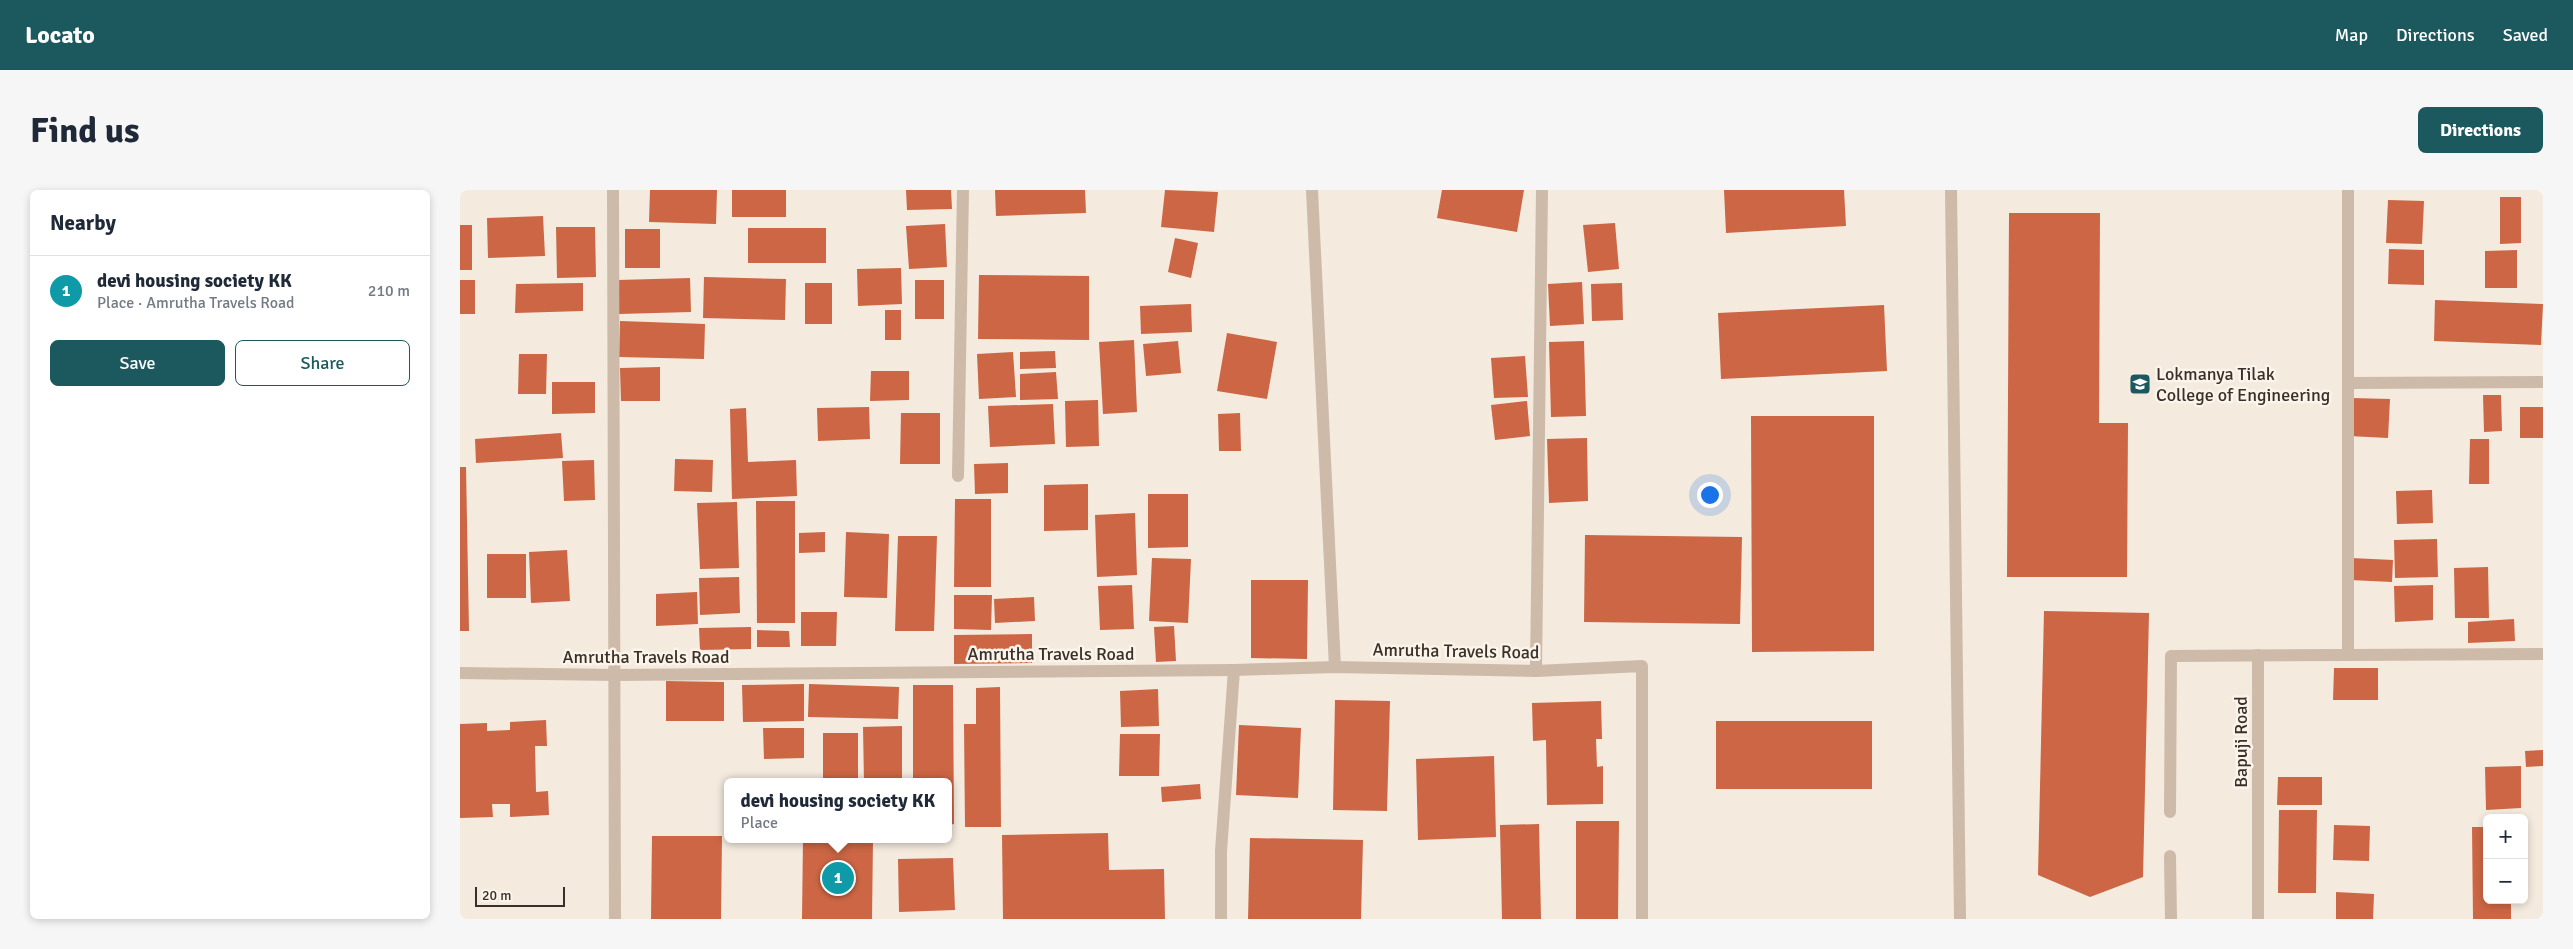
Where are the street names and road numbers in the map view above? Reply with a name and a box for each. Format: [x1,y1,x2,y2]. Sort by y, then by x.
street label: Amrutha Travels Road [1372,639,1540,663]
street label: Amrutha Travels Road [968,643,1134,665]
street label: Amrutha Travels Road [563,646,729,668]
street label: Bapuji Road [2230,696,2252,788]

